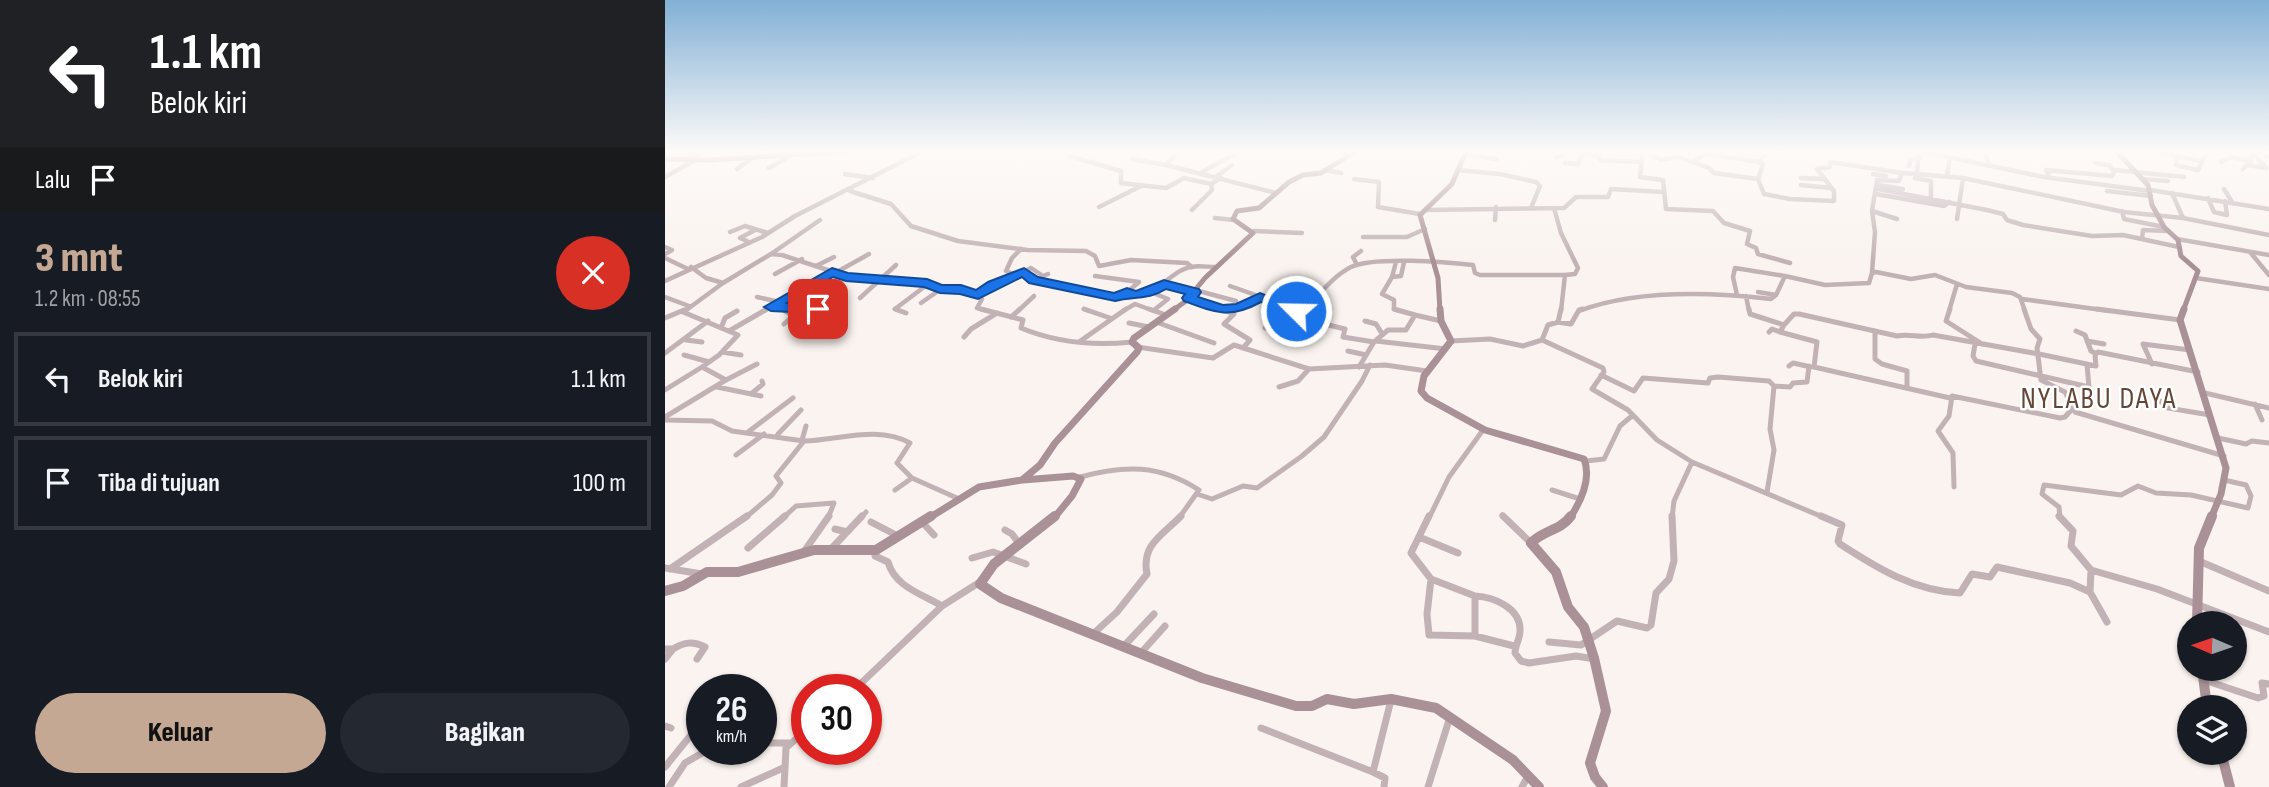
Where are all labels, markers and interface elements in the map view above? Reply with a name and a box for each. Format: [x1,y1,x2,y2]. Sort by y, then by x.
text: 1.1 km [150,24,262,83]
icon: left [35,28,126,119]
text: Belok kiri [150,84,247,123]
icon: arrive [84,161,122,199]
text: Lalu [35,165,70,196]
text: 3 mnt [35,233,123,284]
button: close [556,236,630,310]
position arrow [1259,274,1333,348]
pin [788,279,848,339]
text: 1.2 km · 08:55 [35,285,141,313]
icon: arrive [799,290,837,328]
icon: left [39,360,77,398]
text: Belok kiri [98,364,183,395]
text: 1.1 km [571,364,626,395]
district label: NYLABU DAYA [2021,381,2177,417]
icon: arrive [39,464,77,502]
text: Tiba di tujuan [98,468,220,499]
text: 100 m [573,468,626,499]
north arrow [2177,611,2247,681]
map controls [2177,611,2247,765]
speed limit sign: 30 [791,674,882,765]
text: 26 [716,689,747,732]
button: Keluar [35,693,326,773]
button: Bagikan [340,693,630,773]
button: layers [2177,695,2247,765]
text: km/h [716,726,747,747]

